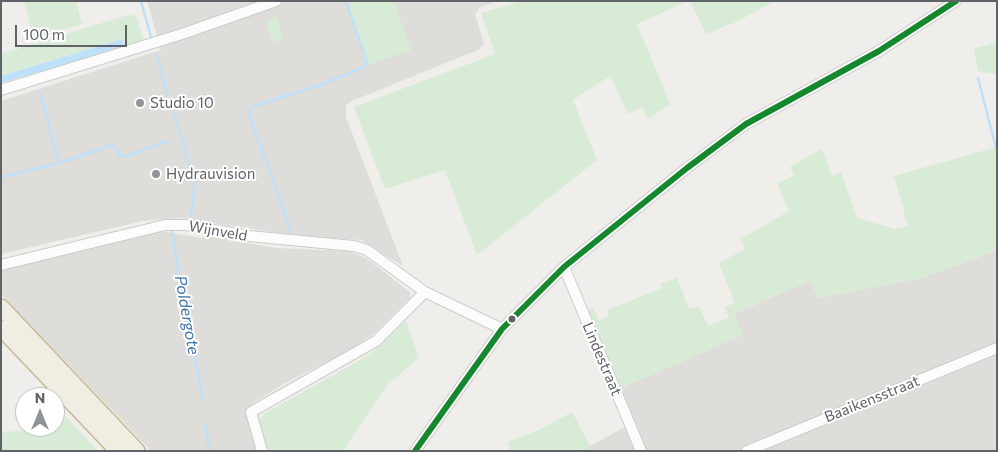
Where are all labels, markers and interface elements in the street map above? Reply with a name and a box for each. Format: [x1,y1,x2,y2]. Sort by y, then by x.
scale bar [18,15,130,47]
text: 100 m [23,25,65,43]
place label: Studio 10 [150,94,214,112]
marker: Studio 10 [134,97,146,109]
place label: Hydrauvision [166,165,255,183]
marker: Hydrauvision [150,168,162,180]
street label: Wijnveld [187,217,249,245]
water label: Poldergote [171,274,203,356]
unlabelled marker [507,314,517,324]
street label: Lindestraat [578,319,626,399]
street label: Baaikensstraat [822,372,922,426]
north arrow [15,387,65,437]
text: N [35,389,45,406]

